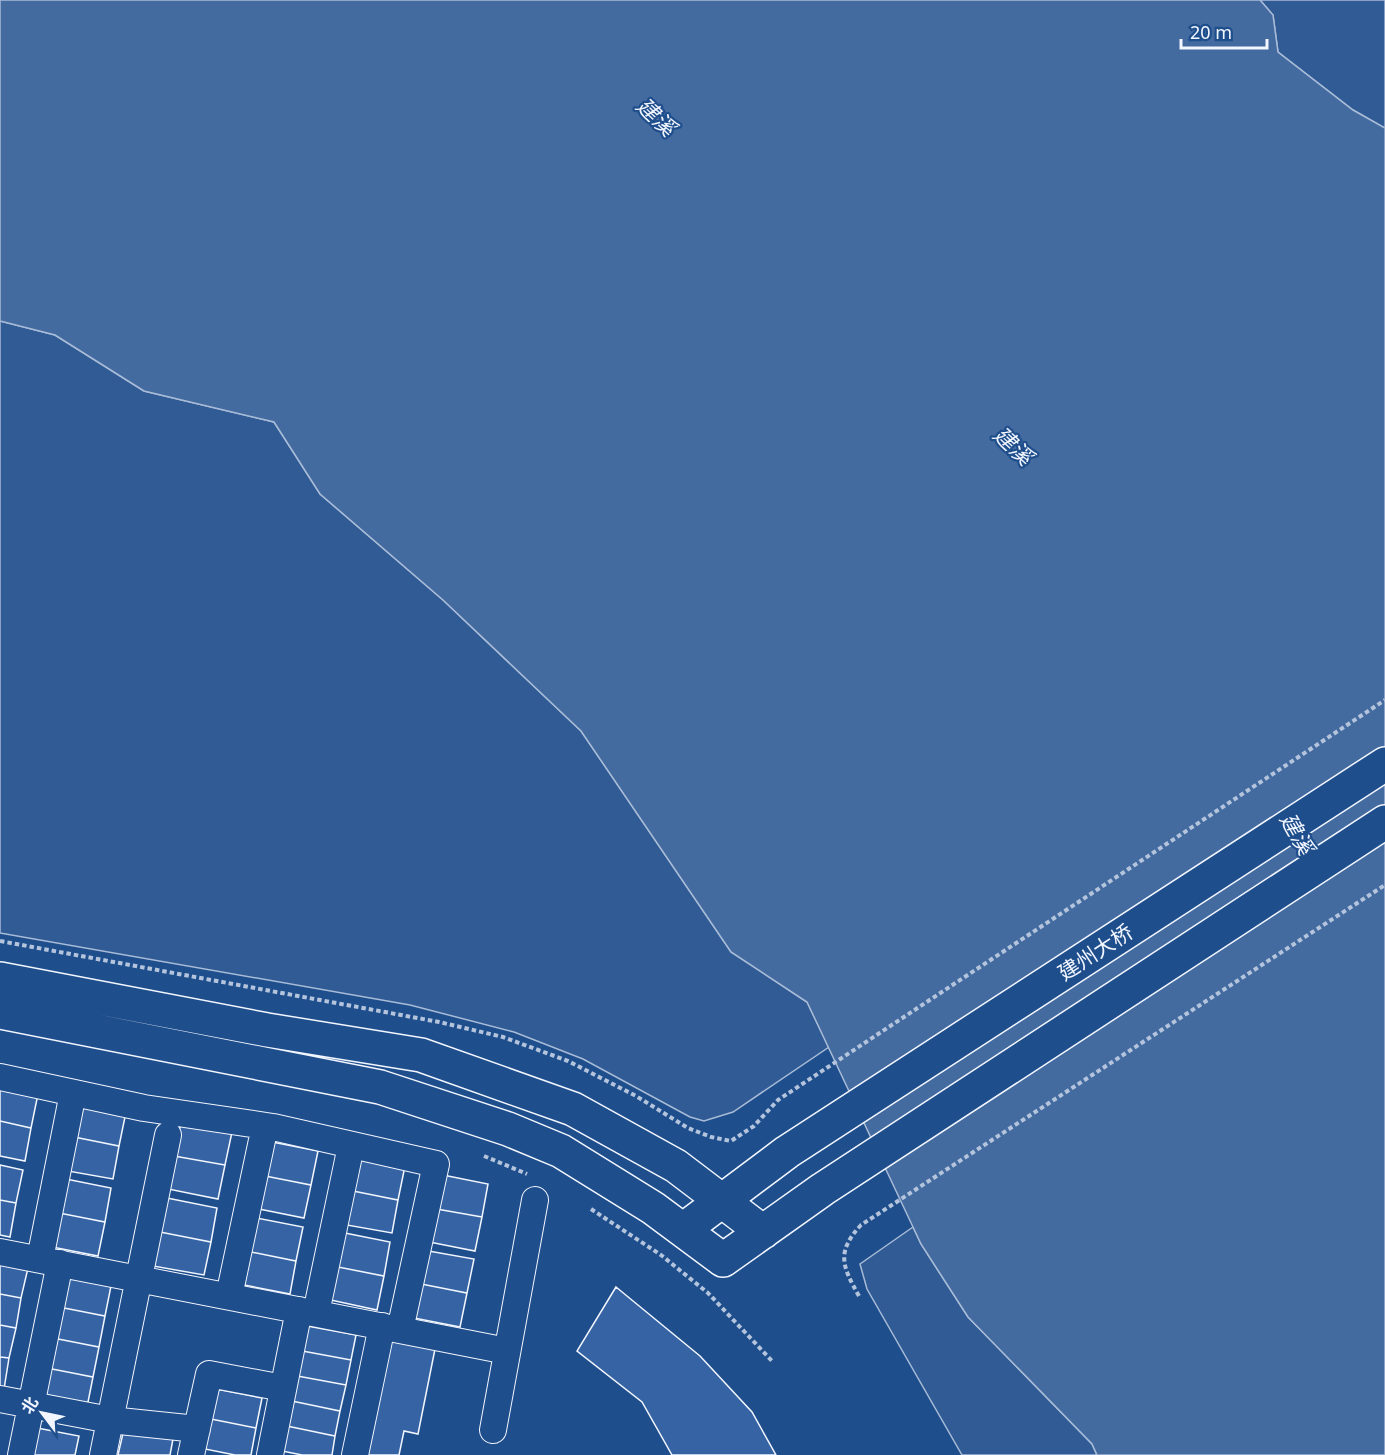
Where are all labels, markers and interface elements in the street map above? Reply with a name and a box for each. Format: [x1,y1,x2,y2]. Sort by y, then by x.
scale bar [1181,12,1266,50]
text: 20 m [1190,20,1232,44]
water label: 建溪 [631,90,685,143]
water label: 建溪 [988,419,1042,472]
water label: 建溪 [1274,806,1323,861]
street label: 建州大桥 [1052,917,1138,987]
north arrow [12,1383,72,1443]
text: 北 [16,1392,43,1418]

